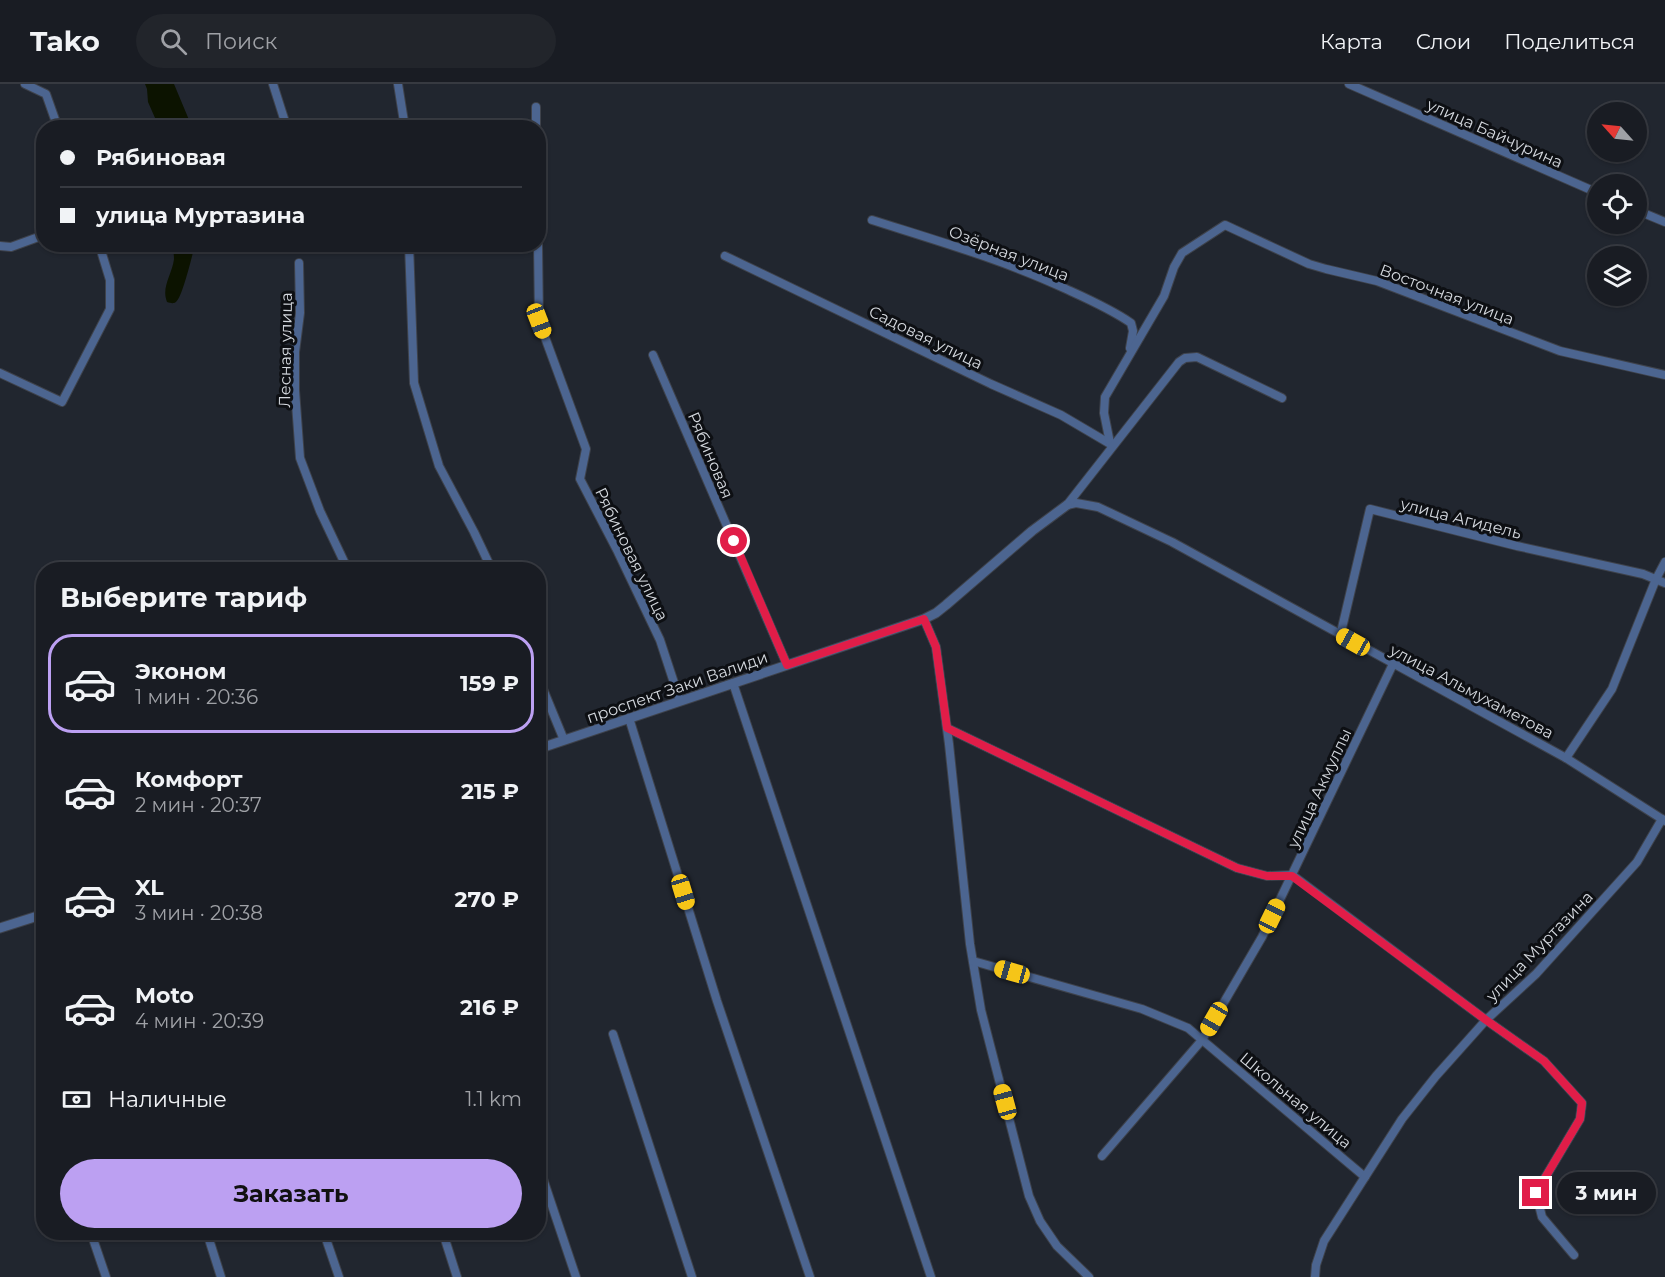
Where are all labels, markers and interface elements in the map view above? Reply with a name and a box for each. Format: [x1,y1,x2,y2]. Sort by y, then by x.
search box [136,14,556,68]
text: Tako [30,24,100,58]
icon: search [157,25,190,58]
text: Поиск [205,28,277,55]
text: Карта [1320,29,1383,54]
text: Слои [1416,29,1471,54]
text: Поделиться [1504,29,1635,54]
street label: улица Байчурина [1423,95,1566,172]
north arrow [1587,102,1647,162]
map controls [1587,102,1647,306]
text: Рябиновая [96,144,226,171]
button: locate [1587,174,1647,234]
text: улица Муртазина [96,202,305,229]
street label: Озёрная улица [946,222,1072,285]
button: layers [1587,246,1647,306]
street label: Восточная улица [1377,260,1516,329]
street label: Лесная улица [275,292,296,408]
car [524,301,554,341]
street label: Садовая улица [866,302,986,373]
street label: Рябиновая [684,409,737,501]
street label: Рябиновая улица [591,484,672,624]
street label: улица Агидель [1397,494,1523,543]
route start [720,527,747,554]
text: Выберите тариф [60,581,307,614]
car [1333,625,1373,659]
street label: улица Альмухаметова [1386,640,1557,743]
street label: проспект Заки Валиди [584,648,770,727]
icon: car [63,657,117,711]
text: Эконом [135,658,226,685]
text: 159 ₽ [460,670,519,697]
text: 1 мин · 20:36 [135,685,258,709]
street label: улица Акмуллы [1283,726,1355,852]
icon: car [63,765,117,819]
text: Комфорт [135,766,243,793]
text: 215 ₽ [461,778,519,805]
text: 2 мин · 20:37 [135,793,262,817]
car [669,872,697,912]
icon: car [63,873,117,927]
text: XL [135,874,164,901]
text: 270 ₽ [455,886,519,913]
street label: улица Муртазина [1481,887,1597,1006]
car [1256,896,1288,936]
text: 3 мин · 20:38 [135,901,263,925]
car [992,958,1032,986]
icon: car [63,981,117,1035]
text: Moto [135,982,194,1009]
text: 216 ₽ [460,994,519,1021]
car [1197,999,1231,1039]
text: 4 мин · 20:39 [135,1009,264,1033]
street label: Школьная улица [1236,1048,1355,1153]
car [992,1082,1018,1122]
icon: cash [60,1083,93,1116]
text: Наличные [108,1086,227,1113]
text: 1.1 km [465,1087,522,1111]
button: Заказать [60,1159,522,1228]
callout: 3 мин [1557,1172,1656,1214]
route end [1522,1179,1549,1206]
text: 3 мин [1576,1181,1637,1205]

